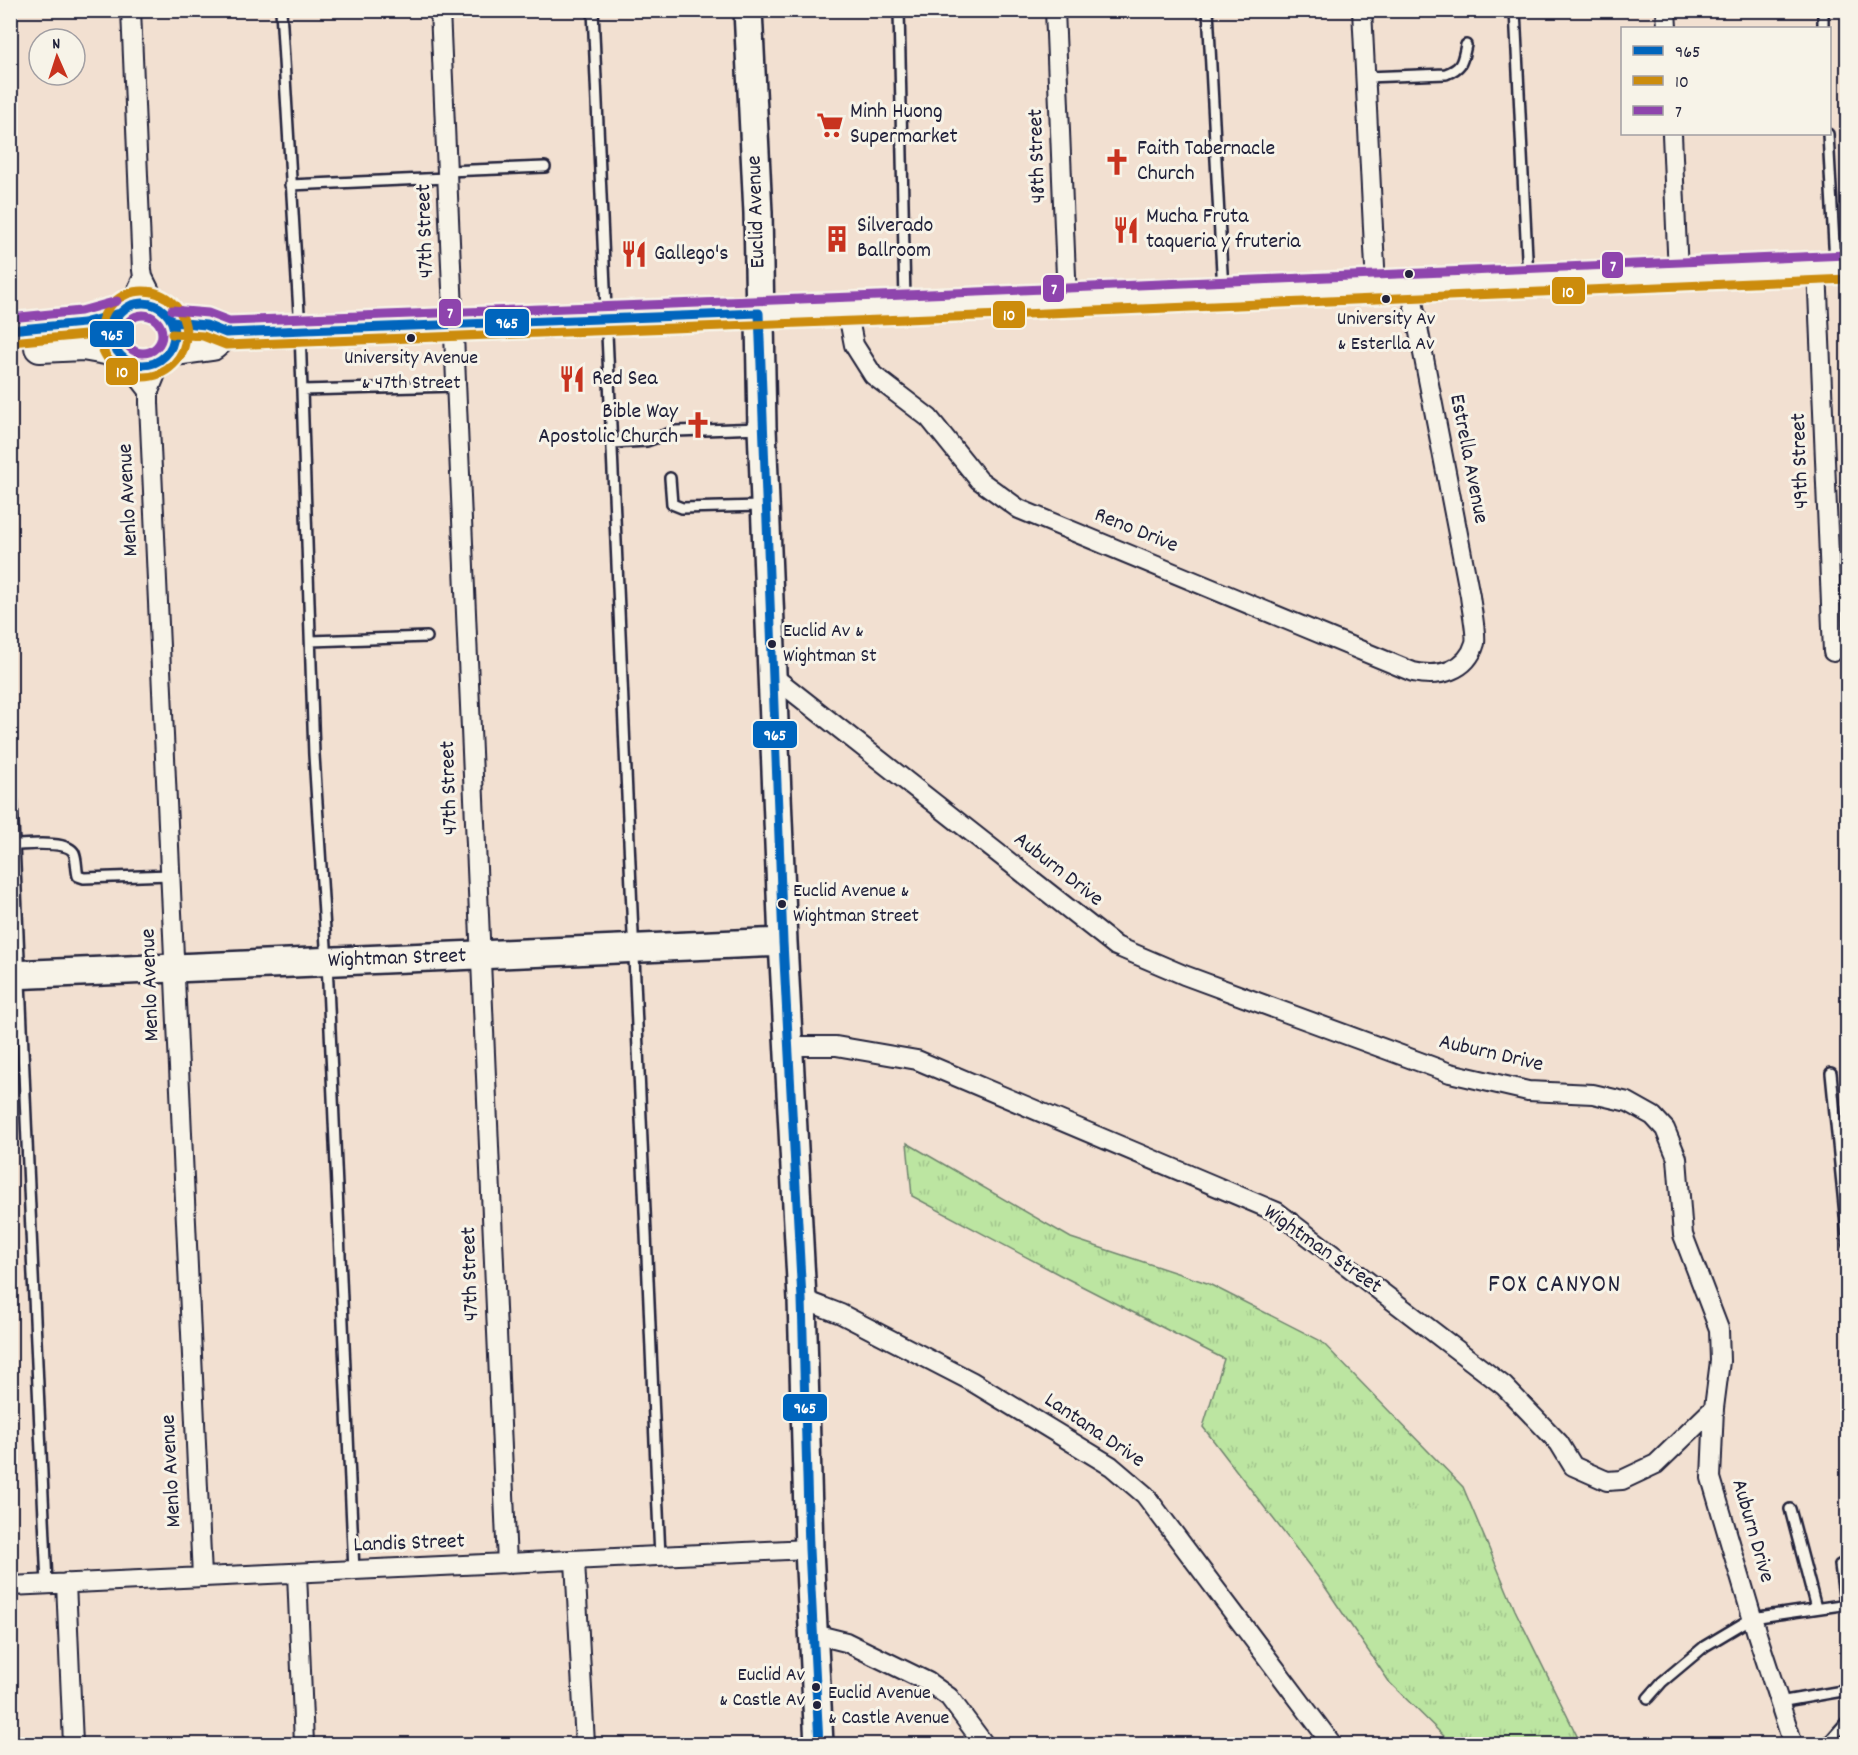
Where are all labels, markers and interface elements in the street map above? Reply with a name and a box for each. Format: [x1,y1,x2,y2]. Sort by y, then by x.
north arrow [27,27,87,87]
legend [1621,27,1831,135]
text: N [52,33,61,56]
text: 965 [1675,41,1700,66]
text: 10 [1675,71,1689,96]
place label: Minh Huong Supermarket [850,97,958,153]
text: 7 [1675,101,1682,126]
street label: 48th Street [1021,108,1055,204]
supermarket icon: Minh Huong Supermarket [815,110,845,140]
place label: Faith Tabernacle Church [1137,134,1275,190]
church icon: Faith Tabernacle Church [1102,147,1132,177]
street label: Euclid Avenue [740,155,774,269]
street label: 47th Street [409,183,443,279]
place label: Mucha Fruta taqueria y fruteria [1146,202,1301,258]
place label: Silverado Ballroom [857,211,933,267]
restaurant icon: Mucha Fruta taqueria y fruteria [1111,215,1141,245]
building icon: Silverado Ballroom [822,224,852,254]
restaurant icon: Gallego's [619,239,649,269]
place label: Gallego's [654,239,729,270]
line badge: 7 [1601,251,1624,279]
text: 7 [1610,256,1616,279]
unlabelled marker [1403,268,1415,280]
line badge: 7 [1042,274,1065,303]
line badge: 10 [1551,276,1586,305]
text: 7 [1051,279,1057,302]
text: 10 [1562,282,1574,305]
marker: University Av & Esterlla Av [1380,293,1392,305]
line badge: 7 [438,298,462,327]
line badge: 10 [992,300,1026,329]
text: 7 [447,303,453,326]
text: 10 [1003,305,1015,328]
place label: University Av & Esterlla Av [1337,306,1436,359]
line badge: 965 [484,308,530,337]
text: 965 [496,313,518,336]
line badge: 965 [89,320,135,348]
text: 965 [101,325,123,348]
marker: University Avenue & 47th Street [405,332,417,344]
place label: University Avenue & 47th Street [344,345,478,398]
line badge: 10 [105,357,139,386]
text: 10 [116,362,128,385]
restaurant icon: Red Sea [557,364,587,394]
place label: Red Sea [592,364,658,395]
street label: Estrella Avenue [1440,392,1496,526]
place label: Bible Way Apostolic Church [538,397,679,453]
church icon: Bible Way Apostolic Church [683,410,713,440]
street label: 49th Street [1784,413,1818,509]
street label: Menlo Avenue [111,443,147,557]
street label: Reno Drive [1089,500,1183,562]
place label: Euclid Av & Wightman St [783,618,877,671]
marker: Euclid Av & Wightman St [766,638,778,650]
line badge: 965 [752,720,798,749]
text: 965 [764,725,786,748]
street label: 47th Street [433,740,467,836]
street label: Auburn Drive [1007,825,1109,915]
place label: Euclid Avenue & Wightman Street [793,878,919,931]
marker: Euclid Avenue & Wightman Street [776,898,788,910]
street label: Menlo Avenue [134,928,168,1042]
street label: Wightman Street [327,941,467,977]
street label: Auburn Drive [1436,1027,1546,1081]
street label: Wightman Street [1256,1198,1388,1302]
street label: 47th Street [454,1226,488,1322]
district label: FOX CANYON [1488,1267,1622,1304]
street label: Lantana Drive [1037,1386,1151,1476]
line badge: 965 [782,1393,828,1422]
text: 965 [794,1398,816,1421]
street label: Menlo Avenue [154,1414,190,1528]
street label: Auburn Drive [1722,1476,1782,1586]
street label: Landis Street [353,1527,465,1561]
place label: Euclid Av & Castle Av [719,1662,806,1715]
place label: Euclid Avenue & Castle Avenue [828,1680,949,1733]
marker: Euclid Av & Castle Av [810,1681,822,1693]
marker: Euclid Avenue & Castle Avenue [811,1699,823,1711]

